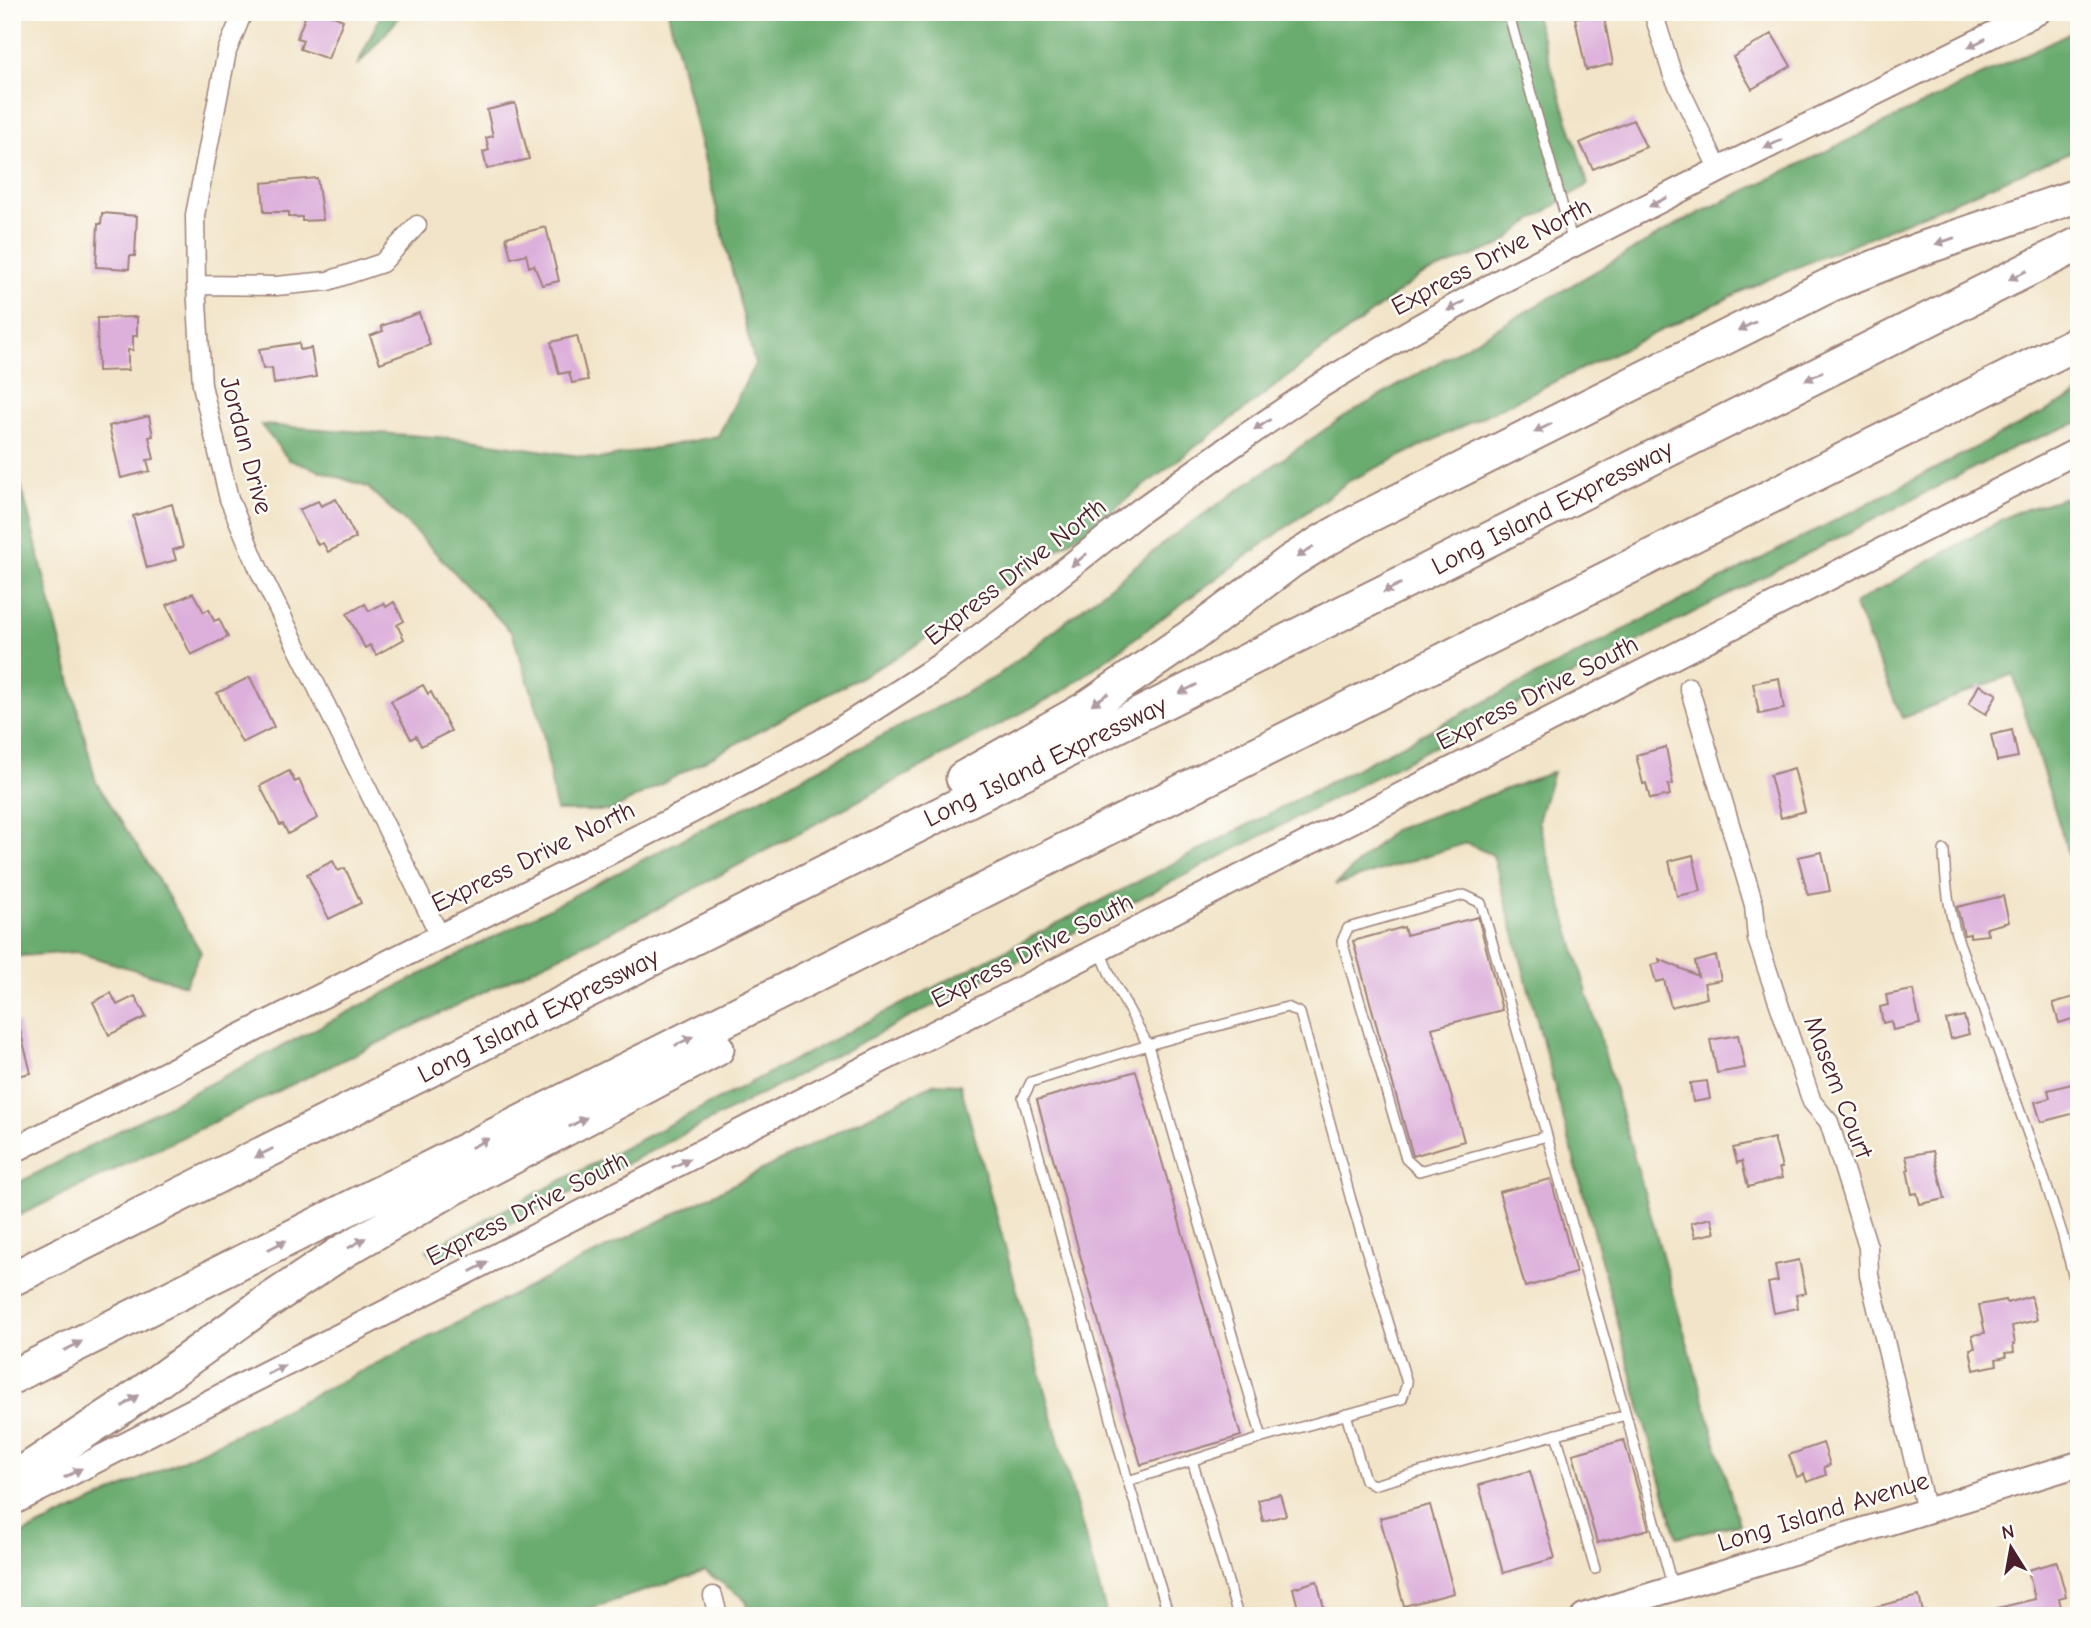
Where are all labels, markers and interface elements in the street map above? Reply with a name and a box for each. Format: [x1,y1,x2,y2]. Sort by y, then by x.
one-way arrow [1967,37,1987,48]
one-way arrow [1763,138,1783,149]
street label: Express Drive North [1386,191,1597,322]
one-way arrow [1648,196,1668,207]
one-way arrow [1934,236,1955,247]
one-way arrow [2008,269,2028,280]
one-way arrow [1447,300,1466,312]
one-way arrow [1737,321,1757,332]
one-way arrow [1804,371,1824,382]
street label: Jordan Drive [213,373,279,517]
one-way arrow [1253,418,1272,431]
one-way arrow [1533,423,1553,434]
street label: Long Island Expressway [1427,434,1678,582]
street label: Express Drive North [919,492,1112,652]
one-way arrow [1295,546,1315,559]
one-way arrow [1071,552,1088,567]
one-way arrow [1381,581,1401,593]
street label: Express Drive South [1432,629,1643,757]
one-way arrow [1178,684,1198,695]
street label: Long Island Expressway [919,690,1172,834]
one-way arrow [1091,692,1109,706]
street label: Express Drive North [427,795,640,919]
street label: Express Drive South [927,887,1138,1015]
street label: Long Island Expressway [413,942,664,1090]
street label: Masem Court [1797,1012,1879,1164]
one-way arrow [674,1036,694,1047]
one-way arrow [568,1117,588,1128]
one-way arrow [470,1137,490,1148]
street label: Express Drive South [422,1145,633,1273]
one-way arrow [254,1147,274,1158]
one-way arrow [672,1157,691,1169]
one-way arrow [347,1238,367,1250]
one-way arrow [267,1239,287,1250]
one-way arrow [469,1261,489,1272]
one-way arrow [63,1341,83,1352]
one-way arrow [266,1365,286,1376]
one-way arrow [121,1394,139,1408]
street label: Long Island Avenue [1714,1466,1933,1558]
one-way arrow [63,1467,83,1478]
north arrow [1976,1512,2046,1582]
text: N [2000,1520,2016,1544]

